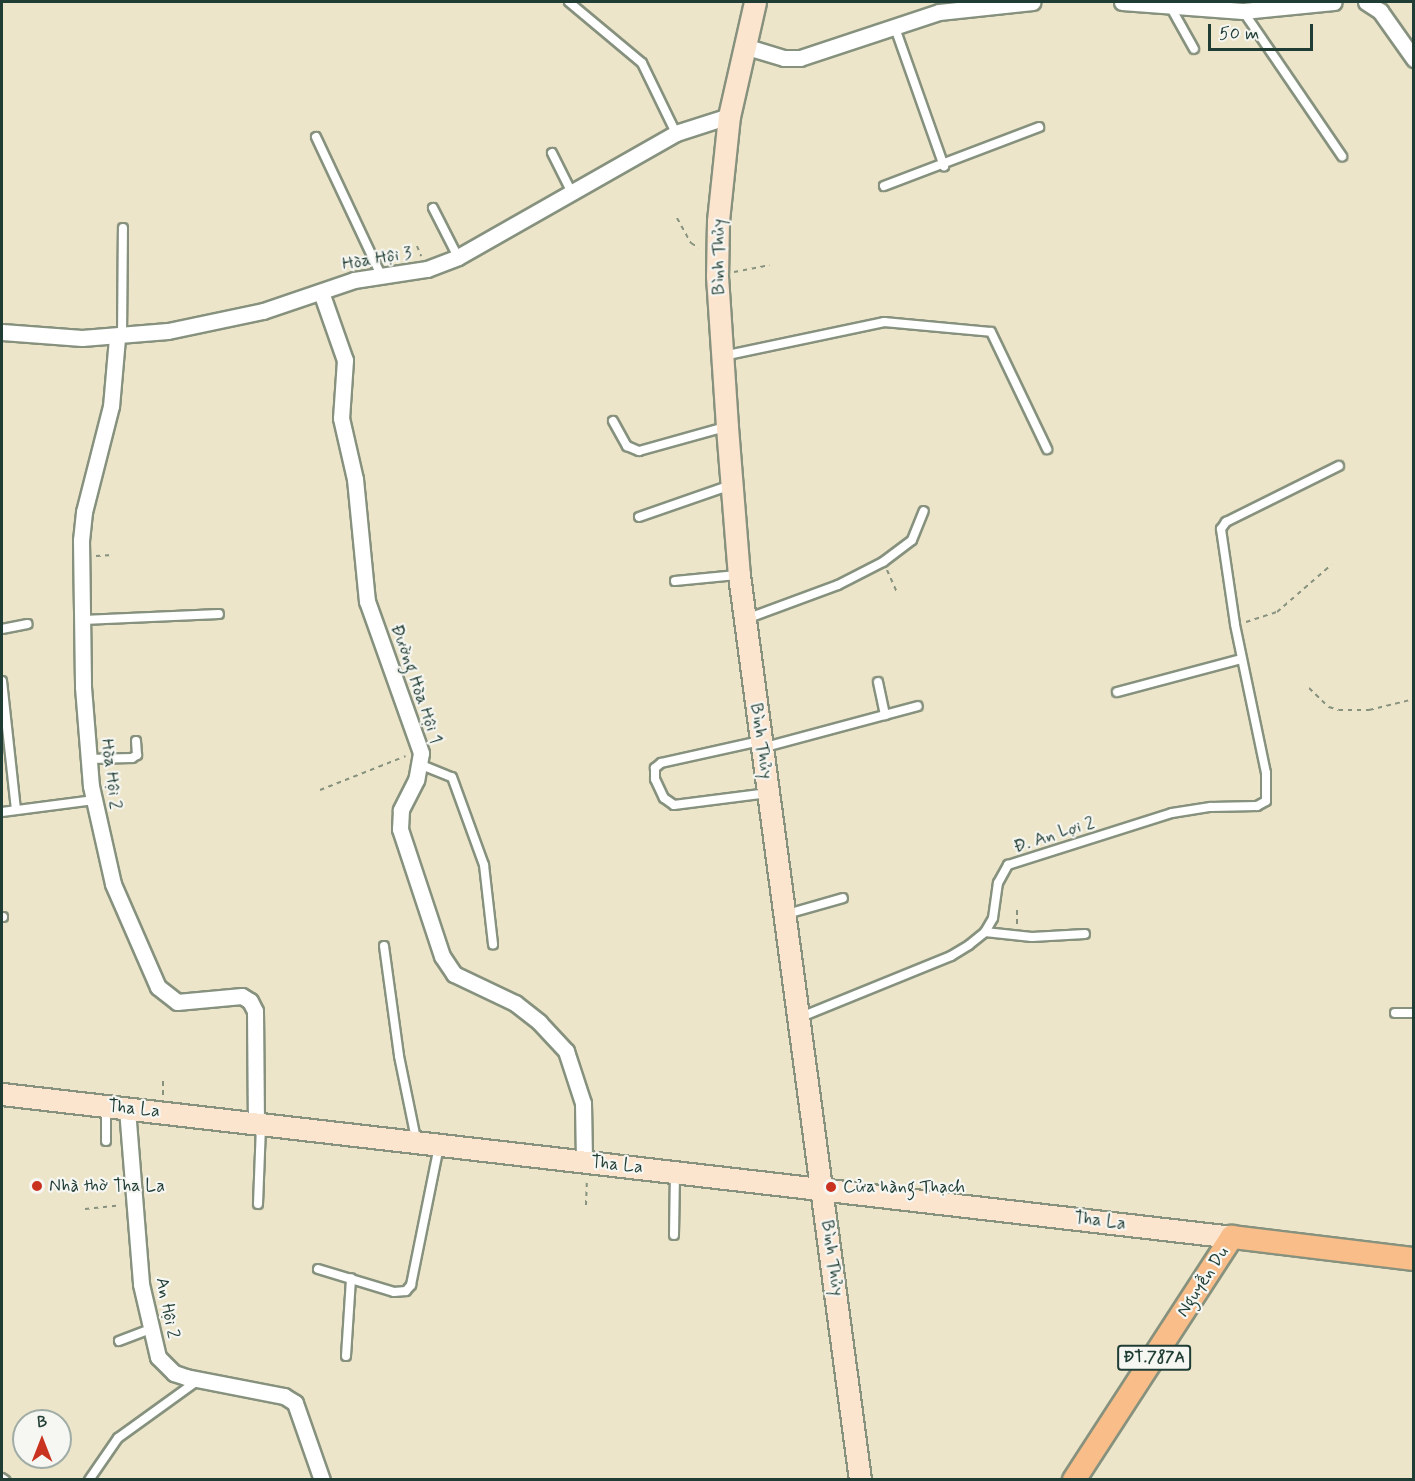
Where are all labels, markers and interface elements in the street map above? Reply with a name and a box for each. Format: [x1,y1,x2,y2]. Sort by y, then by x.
scale bar [1211,12,1316,50]
text: 50 m [1219,22,1259,46]
street label: Bình Thủy [708,219,730,295]
street label: Hòa Hội 3 [340,242,414,276]
street label: Đường Hòa Hội 1 [385,621,447,747]
street label: Bình Thủy [745,702,777,780]
street label: Hòa Hội 2 [95,737,127,811]
street label: Đ. An Lợi 2 [1010,812,1098,858]
street label: Tha La [107,1095,161,1123]
street label: Tha La [590,1151,644,1179]
place label: Nhà thờ Tha La [49,1175,166,1197]
place label: Cửa hàng Thạch [843,1176,964,1198]
marker: Nhà thờ Tha La [30,1179,44,1193]
marker: Cửa hàng Thạch [824,1180,838,1194]
street label: Tha La [1072,1207,1128,1235]
street label: Bình Thủy [816,1219,848,1297]
street label: Nguyễn Du [1172,1243,1234,1321]
street label: An Hội 2 [150,1275,184,1341]
road number: ĐT.787A [1116,1345,1192,1371]
north arrow [12,1409,72,1469]
text: B [37,1412,47,1433]

